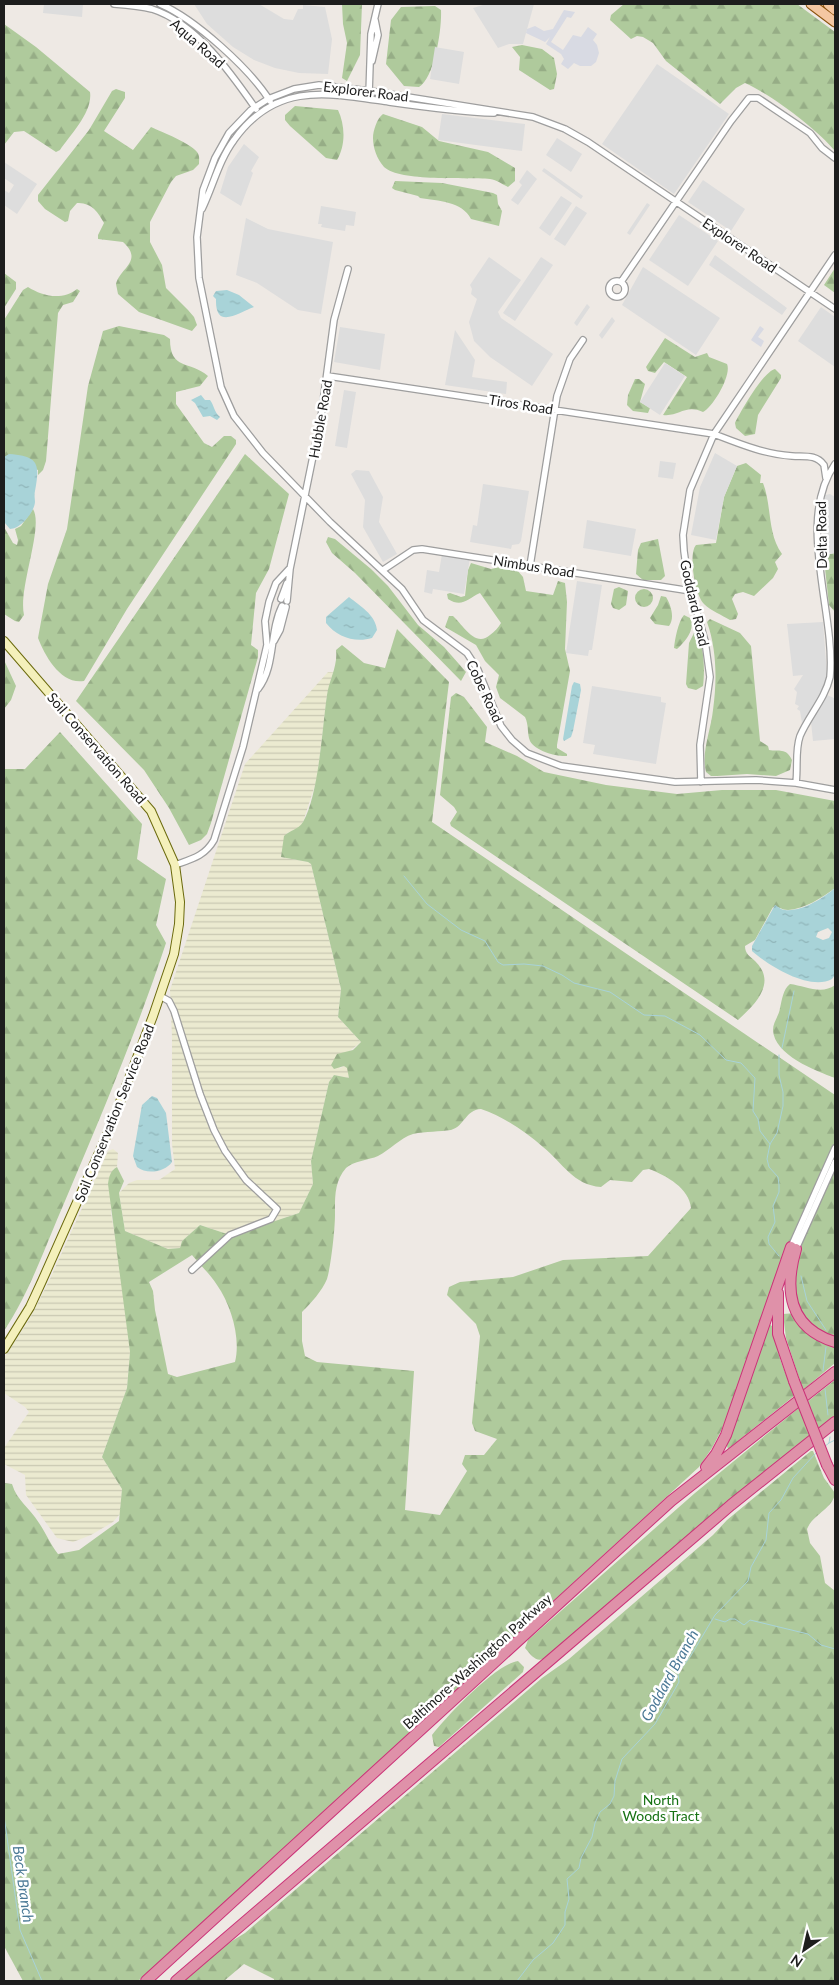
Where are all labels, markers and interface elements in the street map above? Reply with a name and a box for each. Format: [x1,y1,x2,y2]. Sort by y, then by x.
street label: Aqua Road [167,15,229,71]
street label: Explorer Road [322,77,410,105]
street label: Explorer Road [700,214,780,276]
street label: Hubble Road [305,378,335,460]
street label: Tiros Road [488,391,554,417]
street label: Delta Road [812,501,830,569]
street label: Nimbus Road [492,551,576,581]
street label: Goddard Road [677,558,713,648]
street label: Cobe Road [463,657,507,725]
street label: Soil Conservation Road [44,689,150,807]
street label: Soil Conservation Service Road [70,1022,158,1204]
street label: Baltimore-Washington Parkway [399,1589,555,1732]
water label: Goddard Branch [636,1626,702,1724]
park label: North Woods Tract [622,1791,700,1824]
water label: Beck Branch [10,1844,38,1924]
north arrow [779,1925,829,1975]
text: N [787,1951,806,1971]

